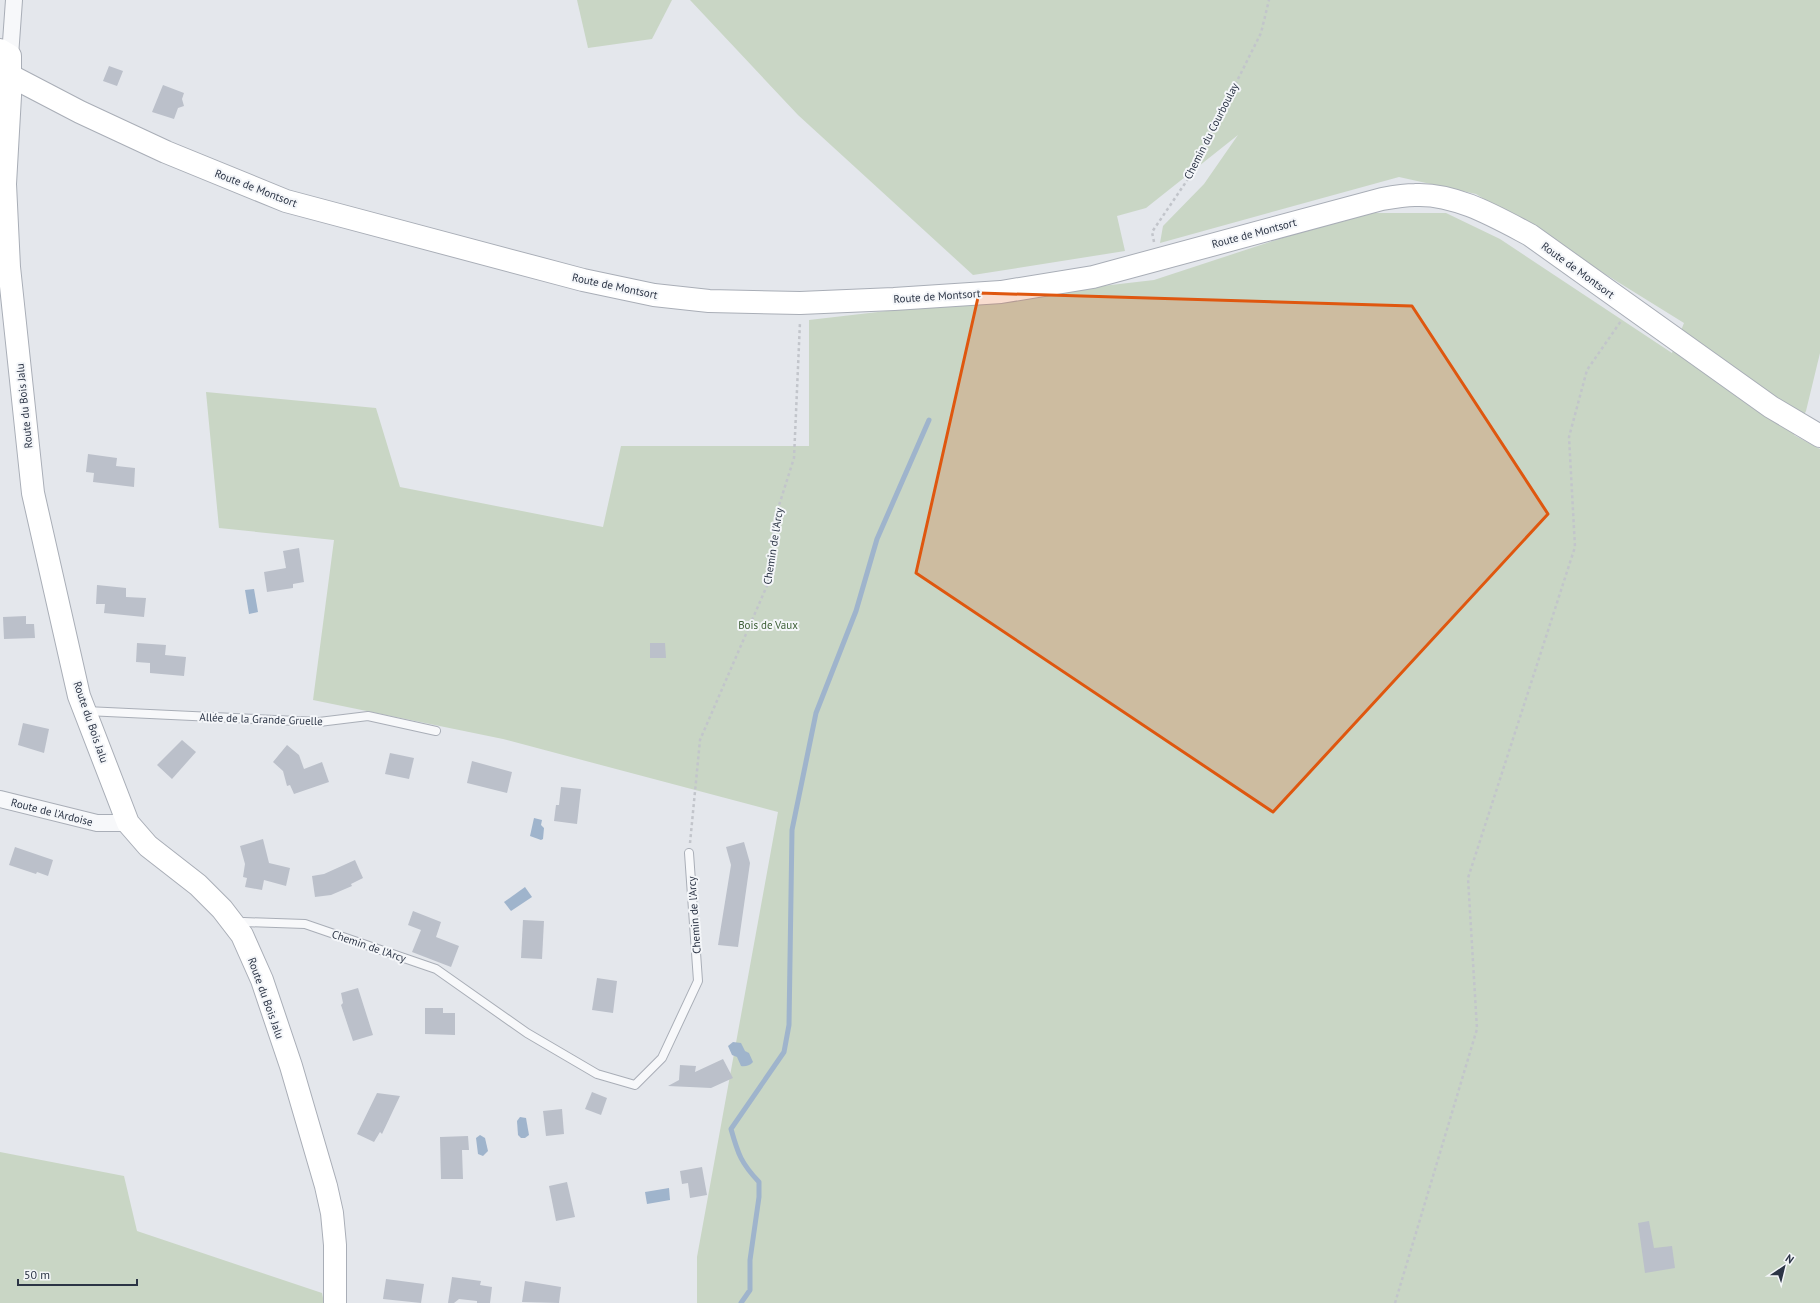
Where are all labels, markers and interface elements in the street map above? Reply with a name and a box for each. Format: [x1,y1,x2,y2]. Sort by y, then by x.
street label: Chemin du Courboulay [1181,80,1242,182]
street label: Route de Montsort [213,166,299,210]
street label: Route de Montsort [1210,215,1298,251]
street label: Route de Montsort [1539,239,1618,301]
street label: Route de Montsort [571,270,659,302]
street label: Route de Montsort [893,286,981,306]
street label: Route du Bois Jalu [13,363,35,449]
street label: Chemin de l'Arcy [760,506,786,585]
park label: Bois de Vaux [738,618,798,632]
street label: Route du Bois Jalu [70,679,112,765]
street label: Allée de la Grande Gruelle [199,710,323,728]
street label: Route de l'Ardoise [10,795,95,829]
street label: Chemin de l'Arcy [684,875,704,954]
street label: Chemin de l'Arcy [330,927,409,966]
street label: Route du Bois Jalu [245,955,287,1041]
north arrow [1764,1247,1804,1287]
text: N [1783,1251,1797,1267]
scale bar [18,1261,137,1287]
text: 50 m [24,1267,50,1282]

